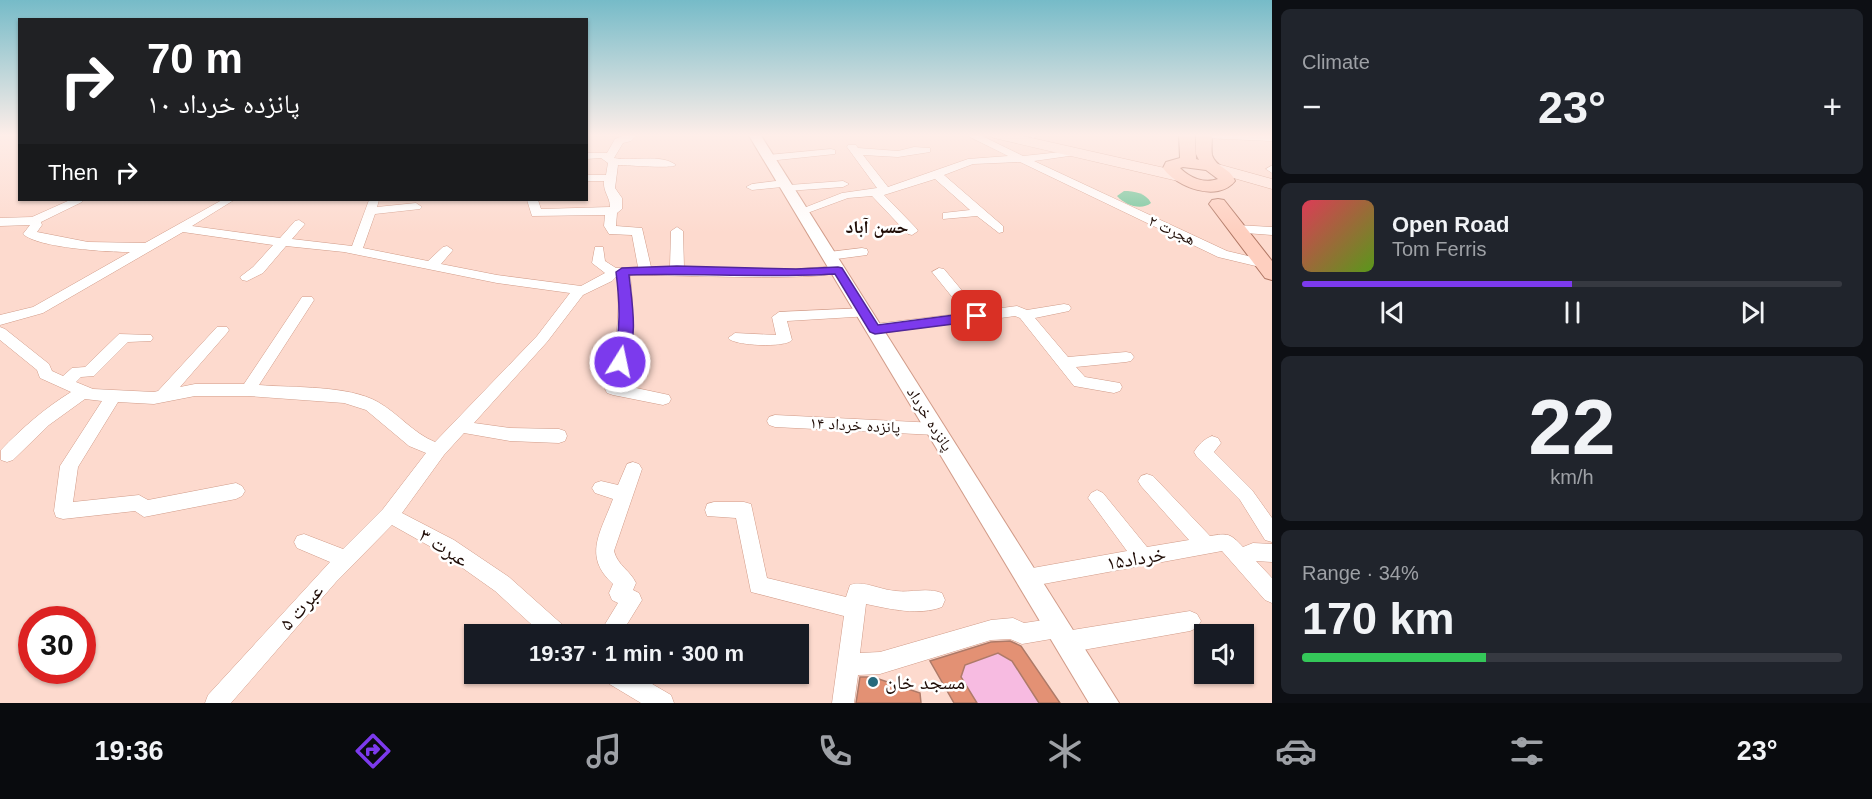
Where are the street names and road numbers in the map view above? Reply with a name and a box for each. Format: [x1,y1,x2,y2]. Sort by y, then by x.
street label: هجرت ۲ [1146,212,1198,249]
street label: پانزده خرداد [903,384,956,455]
street label: پانزده خرداد ۱۴ [809,414,901,437]
street label: عبرت ۳ [415,523,473,571]
street label: ۱۵خرداد [1104,542,1168,574]
street label: عبرت ۵ [275,580,328,635]

